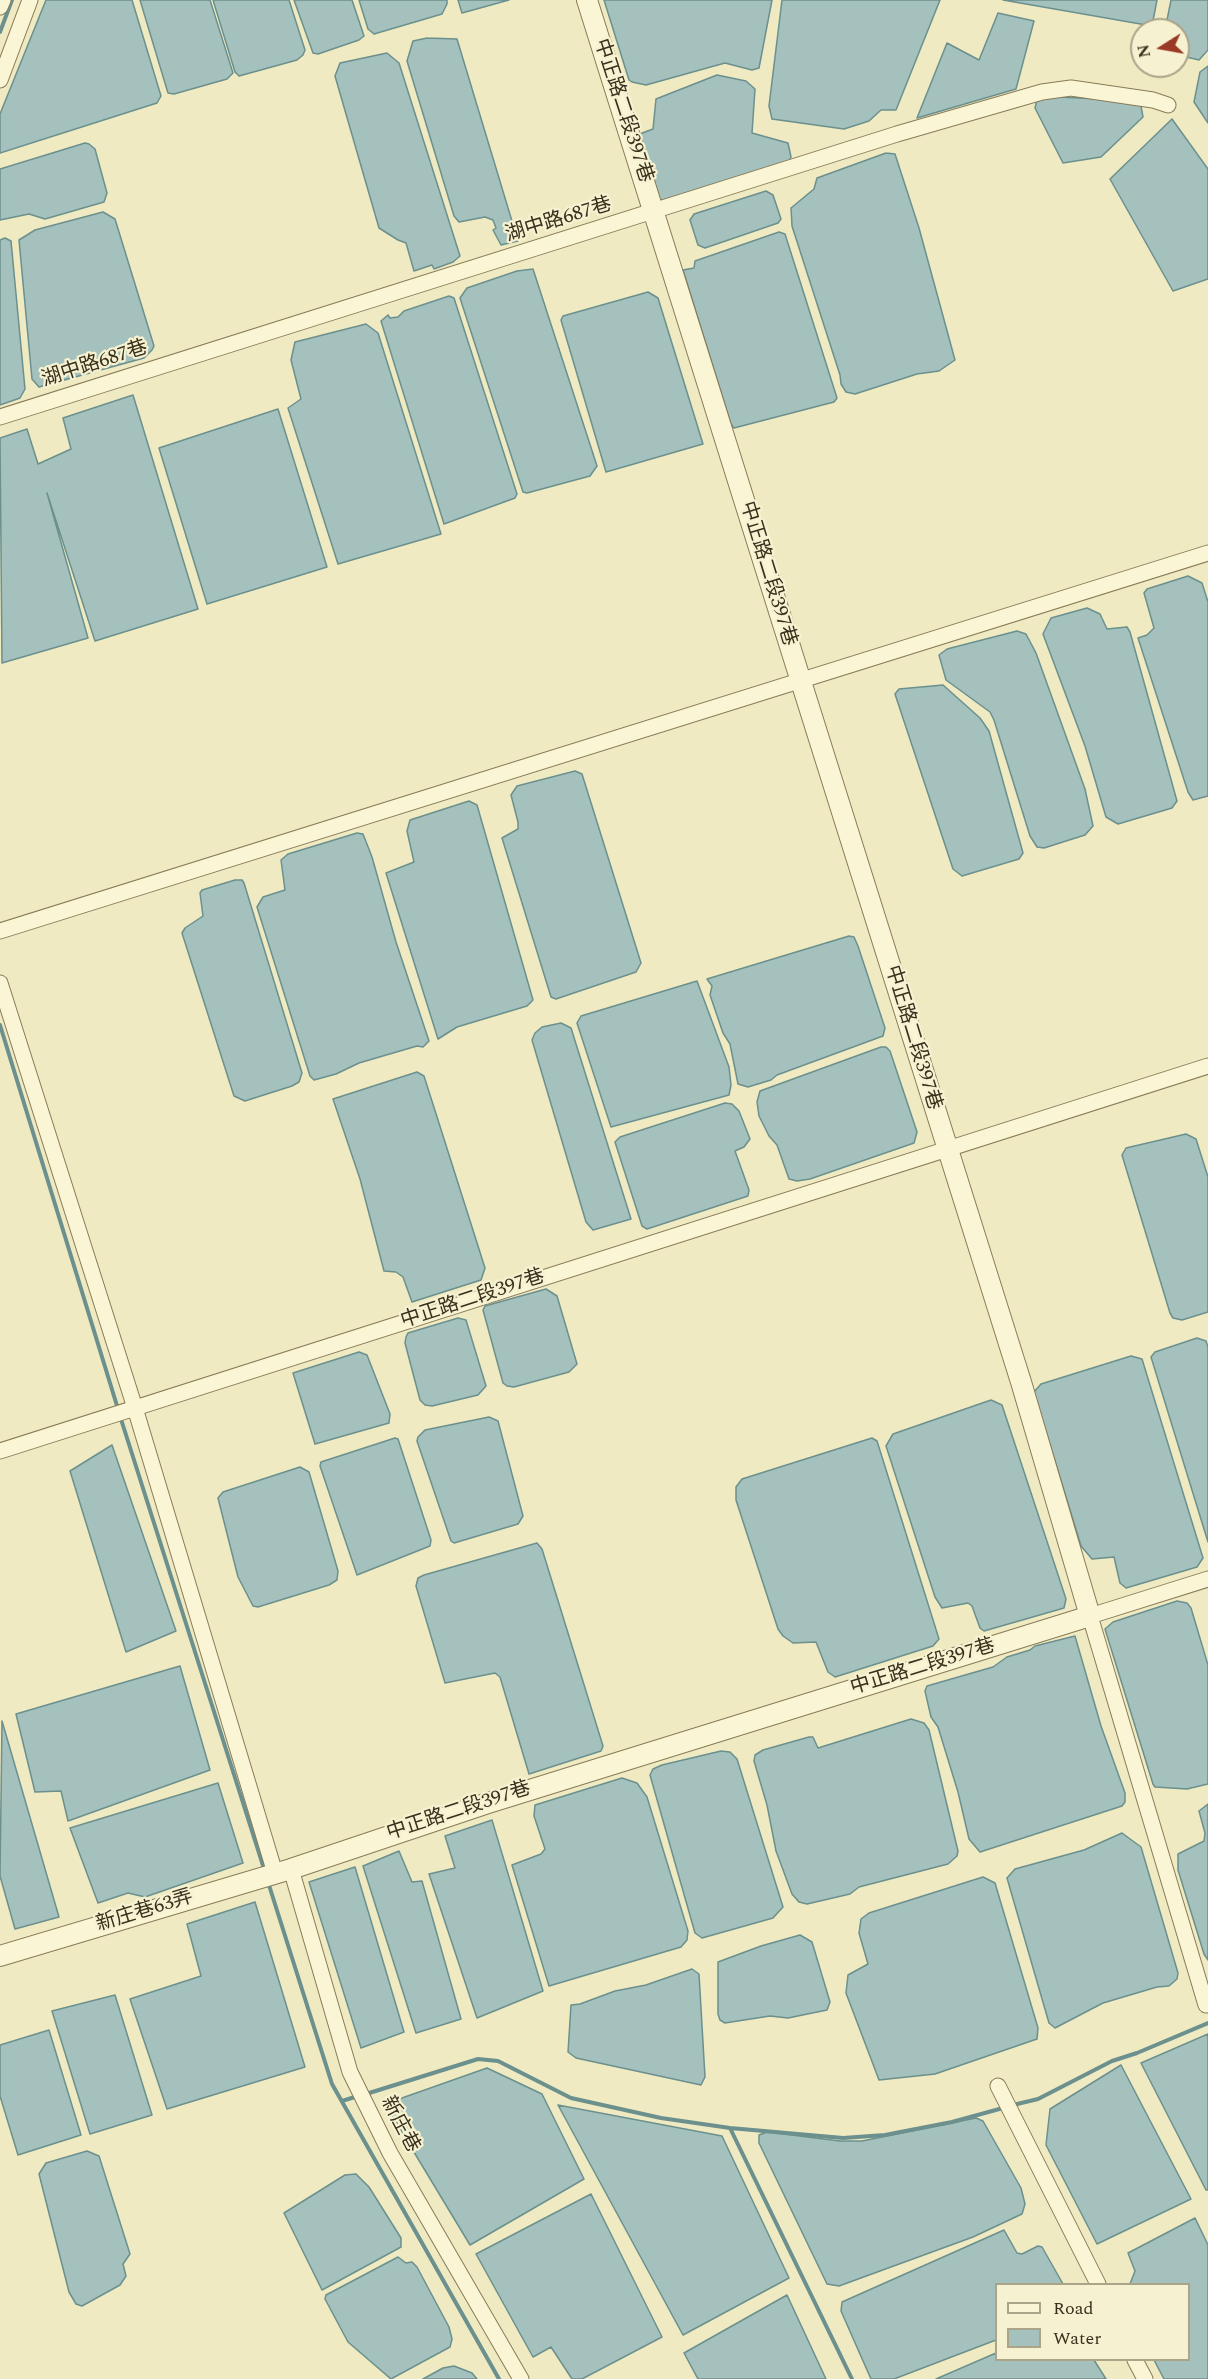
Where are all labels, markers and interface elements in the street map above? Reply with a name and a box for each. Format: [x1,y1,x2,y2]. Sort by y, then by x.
north arrow [1130,18,1190,78]
street label: 中正路二段397巷 [587,36,657,186]
text: N [1131,42,1157,60]
street label: 湖中路687巷 [503,193,615,249]
street label: 湖中路687巷 [39,337,151,393]
street label: 中正路二段397巷 [734,499,800,649]
street label: 中正路二段397巷 [879,963,945,1113]
street label: 中正路二段397巷 [398,1265,548,1335]
street label: 中正路二段397巷 [848,1635,998,1701]
street label: 中正路二段397巷 [384,1777,534,1847]
street label: 新庄巷63弄 [94,1886,196,1938]
street label: 新庄巷 [374,2093,424,2157]
legend [995,2283,1190,2361]
text: Road [1053,2295,1094,2322]
text: Water [1053,2325,1101,2352]

